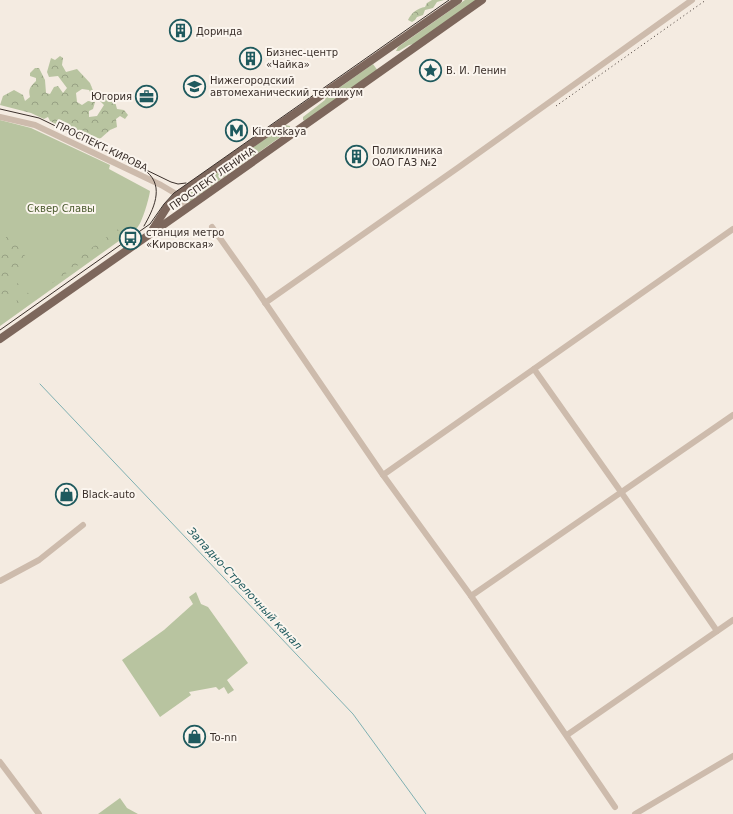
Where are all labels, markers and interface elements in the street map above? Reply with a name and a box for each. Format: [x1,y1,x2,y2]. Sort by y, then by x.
building icon: Доринда [167,18,193,44]
place label: Доринда [196,26,242,37]
building icon: Бизнес-центр «Чайка» [238,45,264,71]
place label: Бизнес-центр «Чайка» [266,47,338,70]
place icon: В. И. Ленин [418,57,444,83]
place label: В. И. Ленин [446,65,506,76]
school or university icon: Нижегородский автомеханический техникум [182,73,208,99]
place label: Нижегородский автомеханический техникум [210,75,363,98]
office icon: Югория [134,83,160,109]
place label: Югория [91,91,132,102]
metro station icon: Kirovskaya [223,118,249,144]
street label: ПРОСПЕКТ КИРОВА [54,119,150,174]
place label: Kirovskaya [252,126,306,137]
building icon: Поликлиника ОАО ГАЗ №2 [343,143,369,169]
street label: ПРОСПЕКТ ЛЕНИНА [167,145,257,212]
place label: Поликлиника ОАО ГАЗ №2 [372,145,443,168]
park label: Сквер Славы [27,203,95,214]
bus stop icon: станция метро «Кировская» [118,225,144,251]
place label: станция метро «Кировская» [146,227,224,250]
shop icon: Black-auto [54,481,80,507]
place label: Black-auto [82,489,135,500]
water label: Западно-Стрелочный канал [185,525,305,652]
shop icon: To-nn [181,724,207,750]
place label: To-nn [209,732,237,743]

